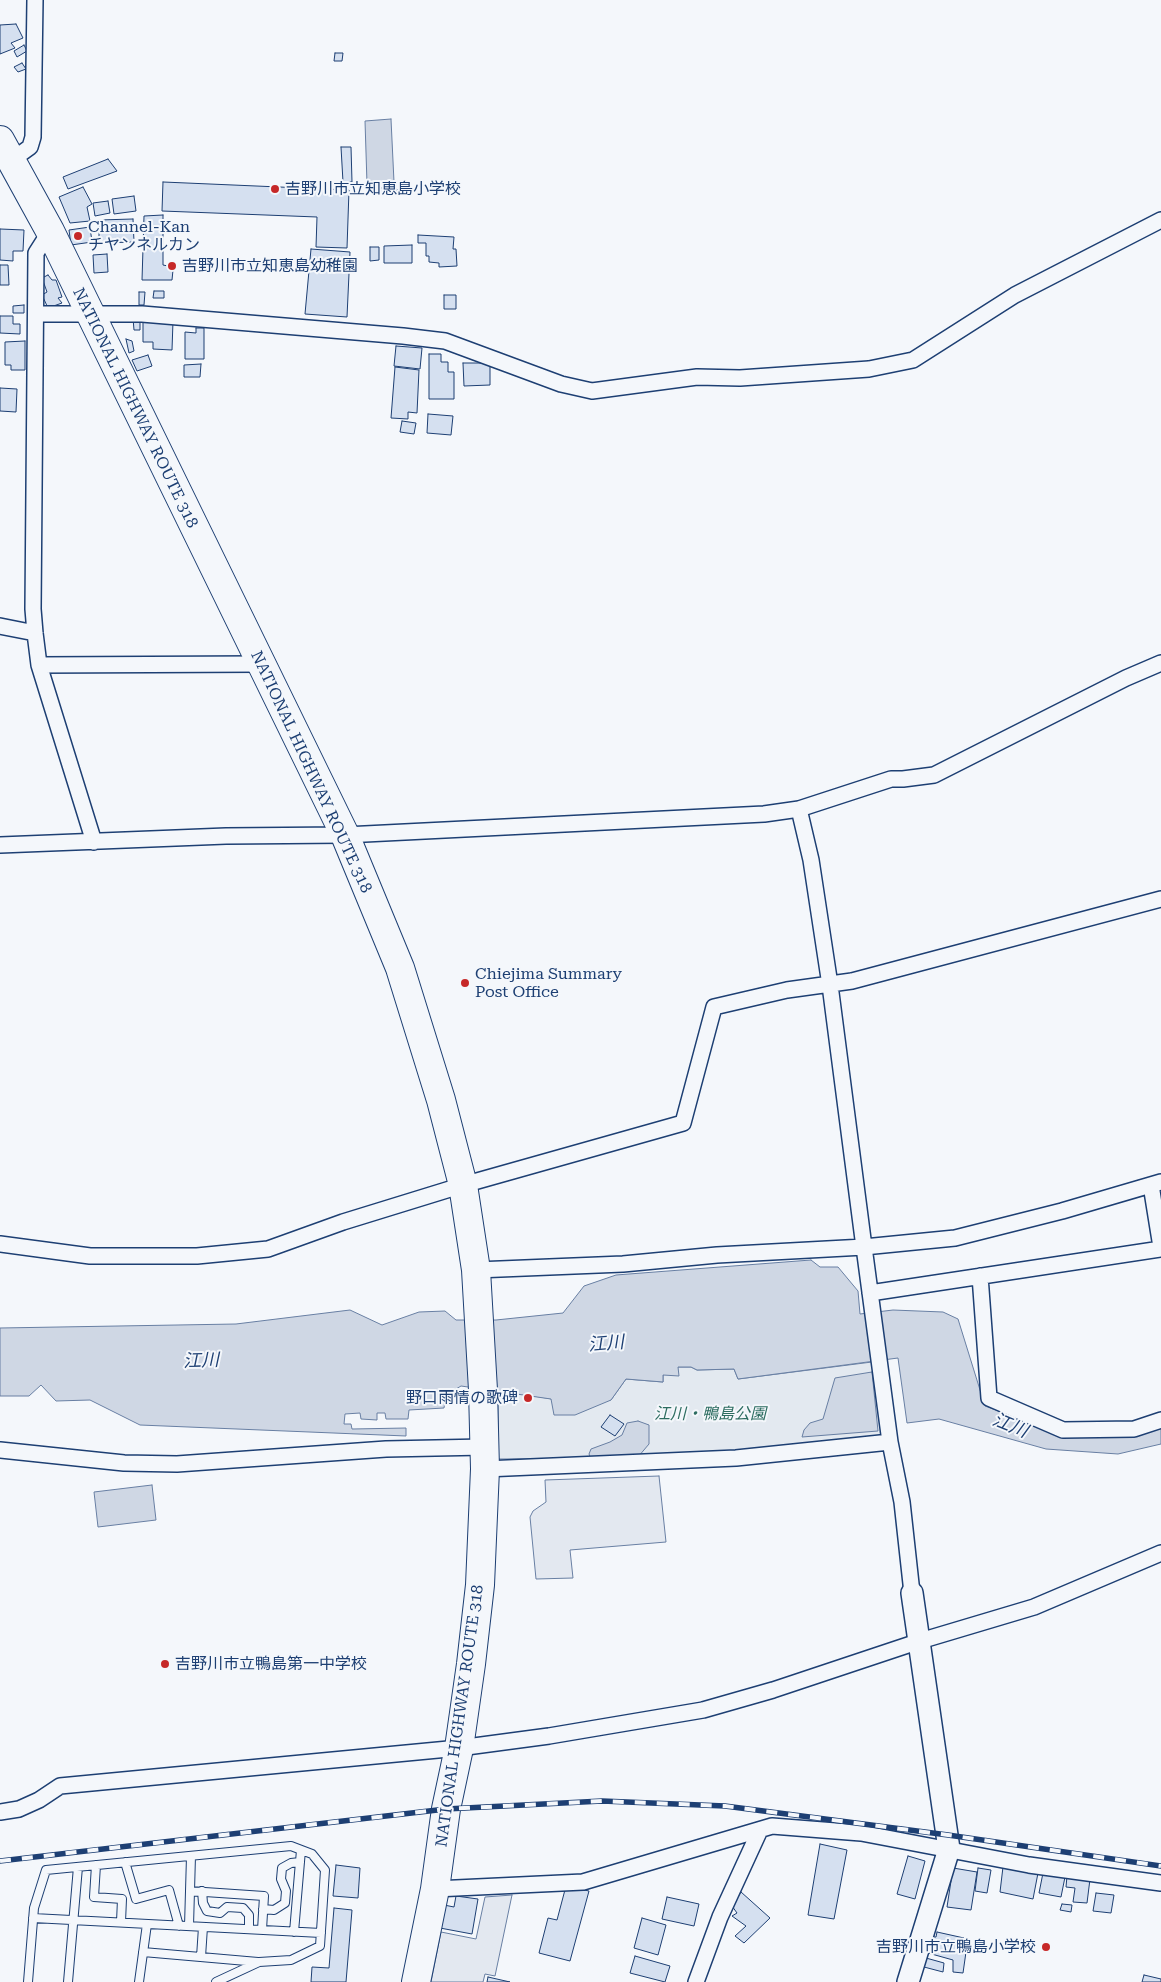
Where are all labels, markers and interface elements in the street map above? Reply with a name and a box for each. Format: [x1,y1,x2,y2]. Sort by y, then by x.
place label: 吉野川市立知恵島小学校 [285,179,461,199]
marker: 吉野川市立知恵島小学校 [269,183,281,195]
place label: Channel-Kan チヤンネルカン [88,217,200,255]
marker: Channel-Kan チヤンネルカン [72,230,84,242]
place label: 吉野川市立知恵島幼稚園 [182,256,358,276]
marker: 吉野川市立知恵島幼稚園 [166,260,178,272]
street label: NATIONAL HIGHWAY ROUTE 318 [68,285,202,531]
street label: NATIONAL HIGHWAY ROUTE 318 [246,648,376,896]
place label: Chiejima Summary Post Office [475,964,622,1002]
marker: Chiejima Summary Post Office [459,977,471,989]
water label: 江川 [587,1332,625,1356]
water label: 江川 [183,1350,219,1372]
place label: 野口雨情の歌碑 [406,1388,518,1408]
marker: 野口雨情の歌碑 [522,1392,534,1404]
park label: 江川・鴨島公園 [654,1404,766,1424]
water label: 江川 [989,1409,1031,1443]
street label: NATIONAL HIGHWAY ROUTE 318 [432,1584,488,1848]
place label: 吉野川市立鴨島第一中学校 [175,1654,367,1674]
marker: 吉野川市立鴨島第一中学校 [159,1658,171,1670]
place label: 吉野川市立鴨島小学校 [876,1937,1036,1957]
marker: 吉野川市立鴨島小学校 [1040,1941,1052,1953]

